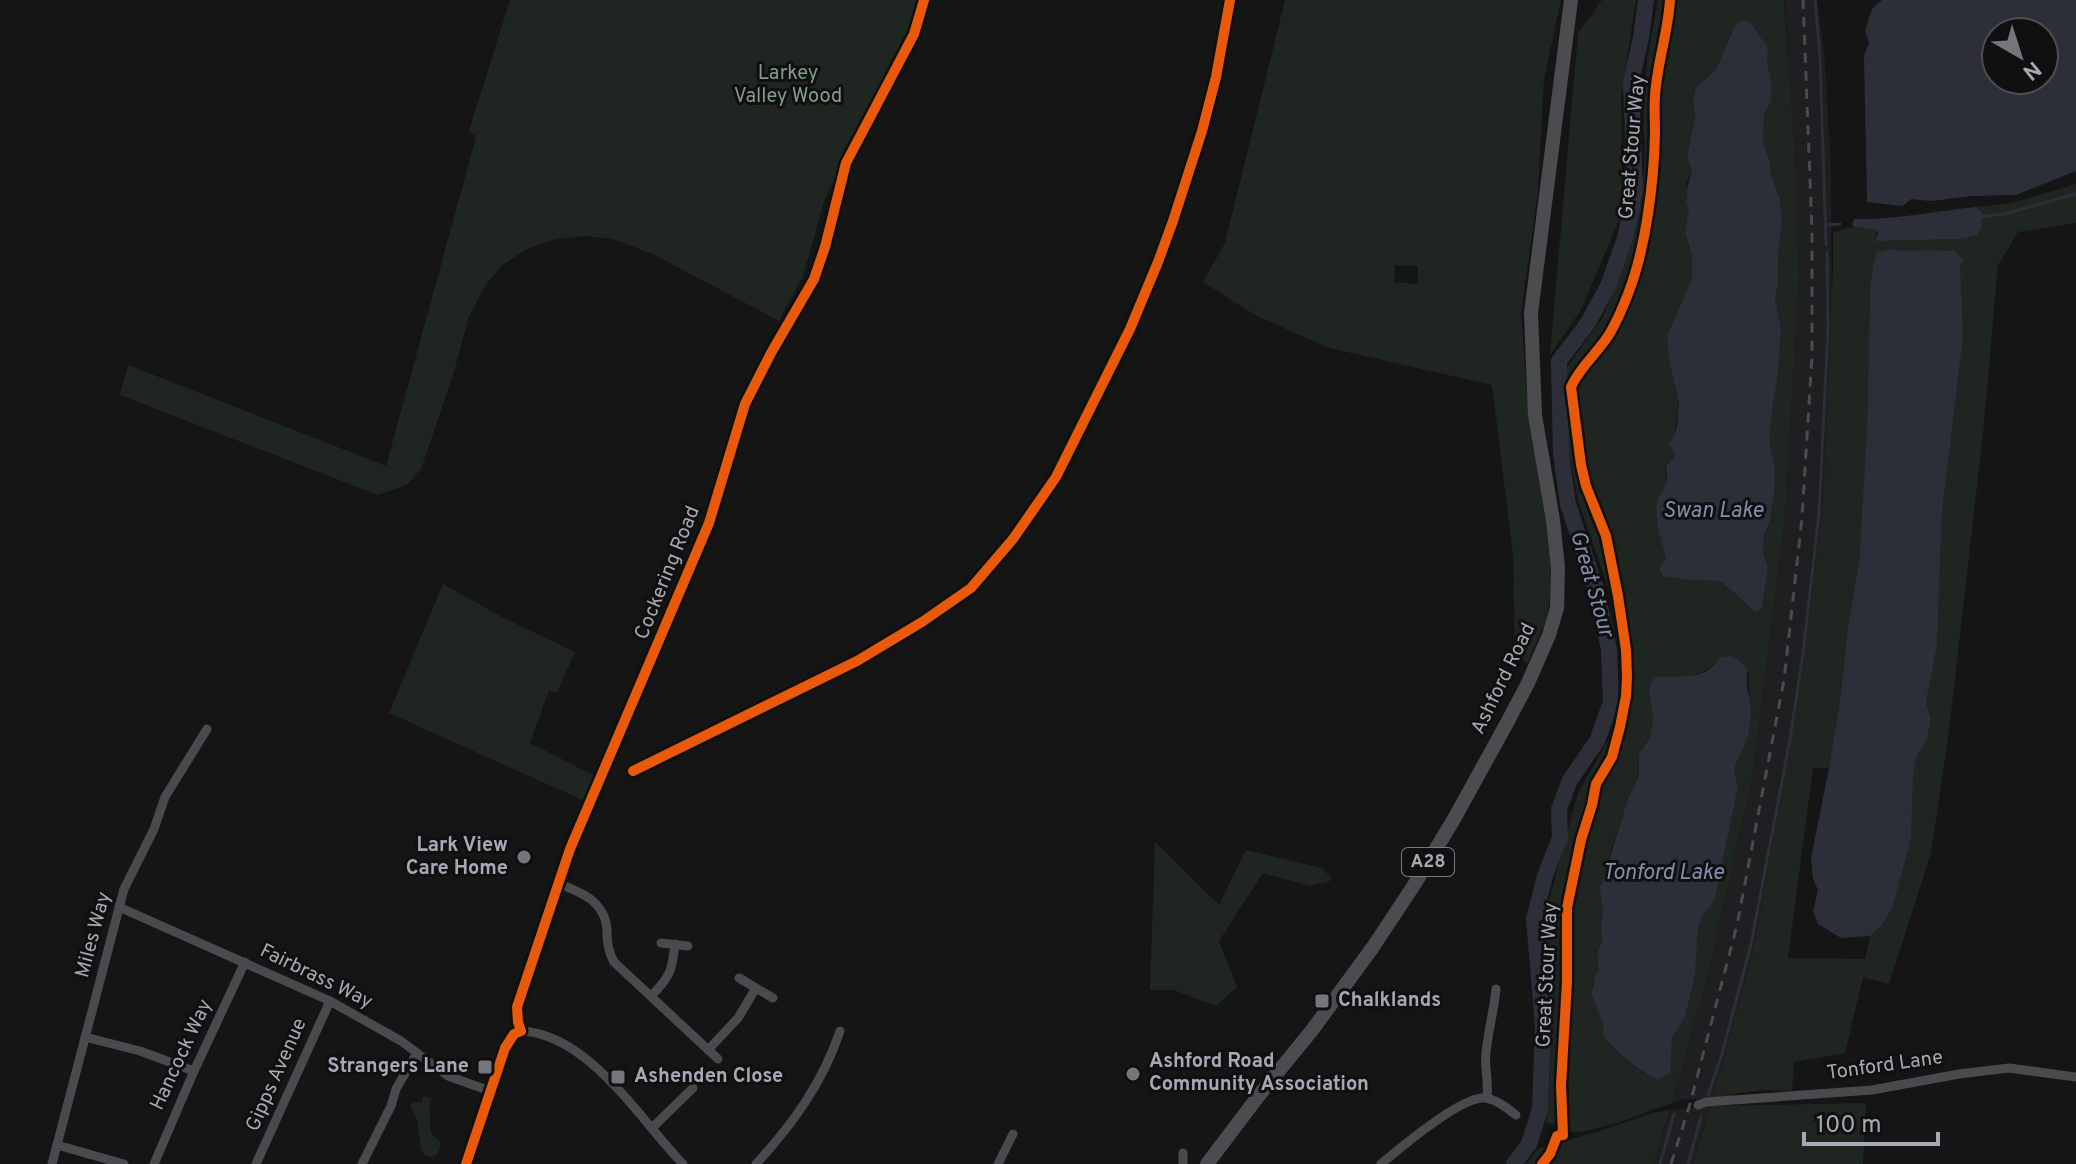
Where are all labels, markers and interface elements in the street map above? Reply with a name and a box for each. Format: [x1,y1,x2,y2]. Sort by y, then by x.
north arrow [1980,16,2060,96]
text: N [2016,54,2046,85]
park label: Larkey Valley Wood [734,61,842,110]
street label: Great Stour Way [1614,73,1652,221]
water label: Swan Lake [1663,498,1764,525]
street label: Cockering Road [629,502,707,644]
water label: Great Stour [1563,528,1619,642]
street label: Ashford Road [1466,619,1542,739]
place label: Lark View Care Home [406,833,508,882]
marker: Lark View Care Home [515,848,533,866]
road number: A28 [1402,848,1454,876]
water label: Tonford Lake [1602,860,1724,887]
street label: Miles Way [70,889,118,981]
street label: Great Stour Way [1531,902,1565,1048]
street label: Fairbrass Way [255,938,377,1016]
place label: Chalklands [1338,988,1441,1014]
marker: Chalklands [1313,992,1331,1010]
street label: Hancock Way [145,995,219,1115]
street label: Gipps Avenue [240,1014,314,1136]
street label: Tonford Lane [1825,1045,1945,1087]
place label: Ashford Road Community Association [1149,1049,1369,1098]
place label: Strangers Lane [327,1054,469,1080]
marker: Strangers Lane [476,1058,494,1076]
place label: Ashenden Close [634,1064,783,1090]
marker: Ashford Road Community Association [1124,1065,1142,1083]
marker: Ashenden Close [609,1068,627,1086]
scale bar [1804,1096,1938,1146]
text: 100 m [1816,1111,1882,1141]

